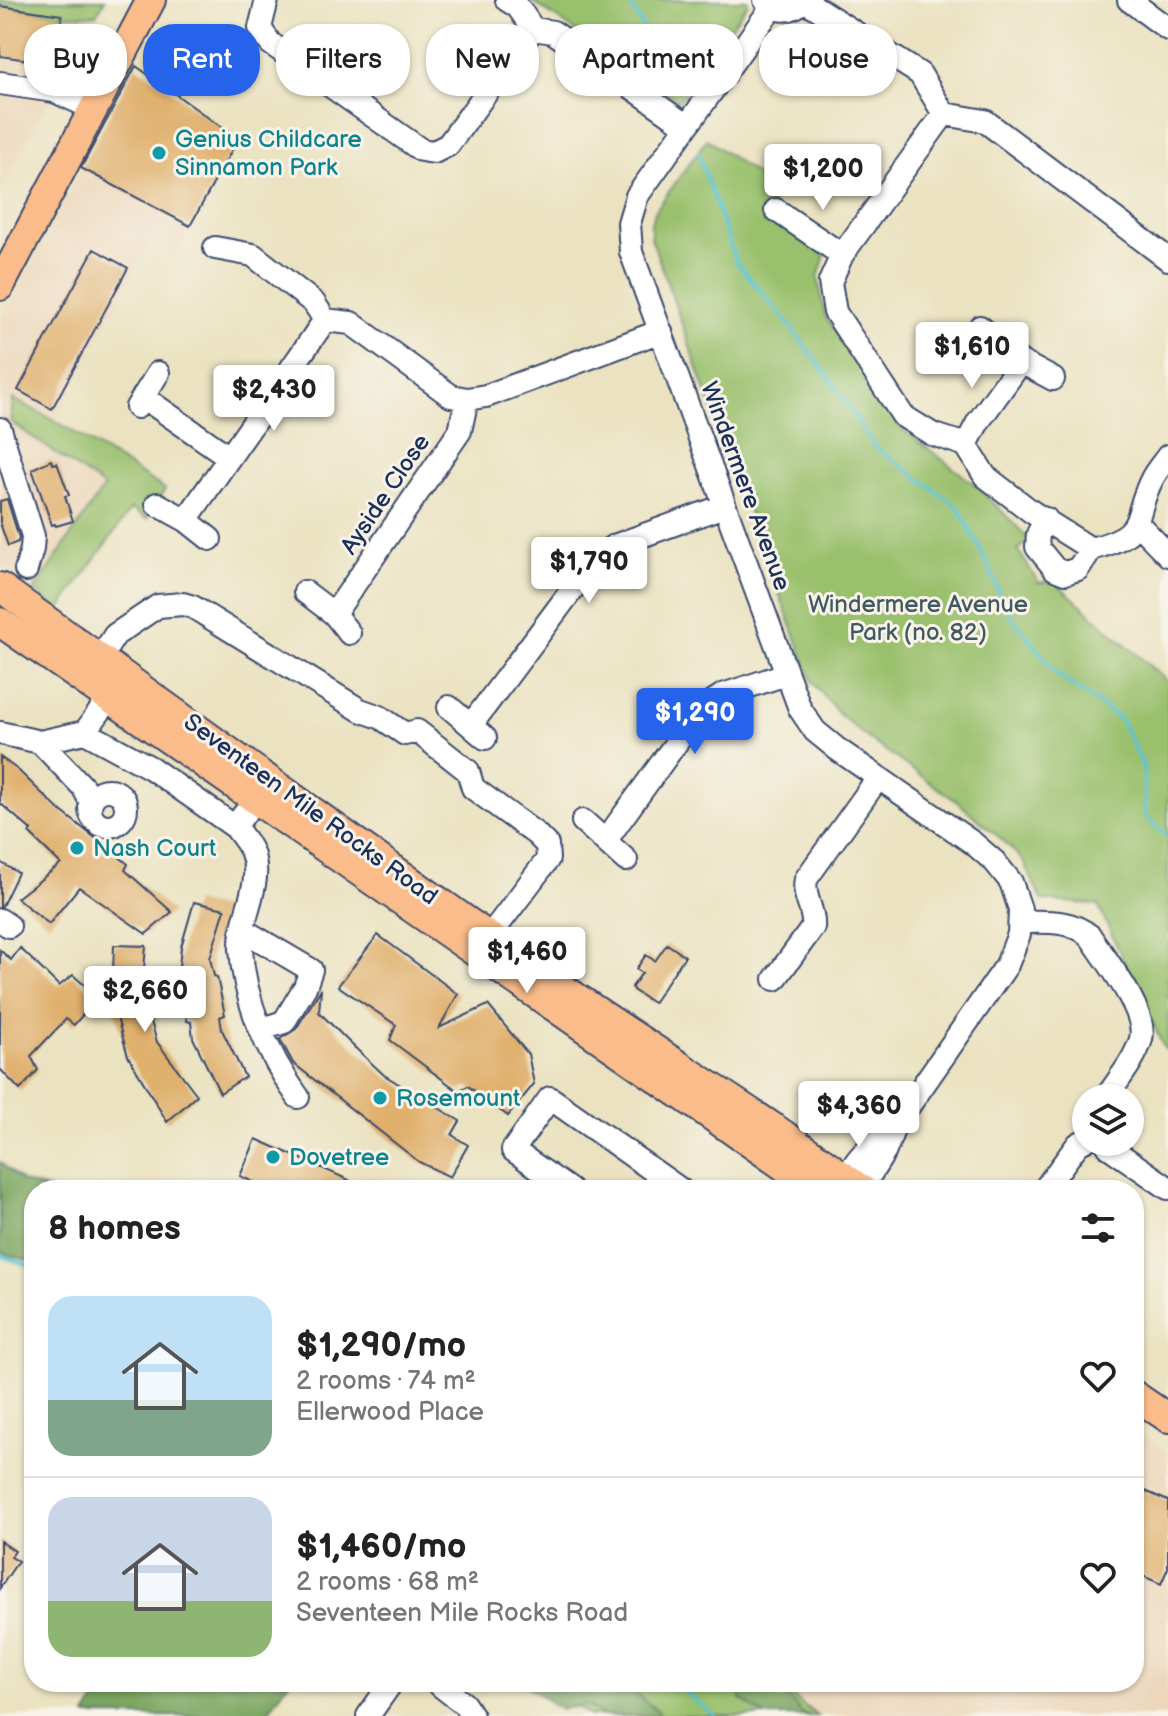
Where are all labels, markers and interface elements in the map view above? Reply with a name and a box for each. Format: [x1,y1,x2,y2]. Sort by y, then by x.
chip: Buy [24,24,127,96]
chip: Rent [143,24,260,96]
chip: Filters [276,24,410,96]
chip: New [426,24,539,96]
chip: Apartment [555,24,743,96]
chip: House [759,24,897,96]
place label: Genius Childcare Sinnamon Park [175,125,362,182]
marker: Genius Childcare Sinnamon Park [150,144,168,162]
pin: $1,200 [758,144,888,212]
text: $1,200 [782,154,864,185]
pin: $1,610 [907,322,1037,390]
text: $1,610 [934,332,1010,363]
pin: $2,430 [209,365,339,433]
text: $2,430 [231,375,317,406]
street label: Windermere Avenue [694,378,797,595]
street label: Ayside Close [335,429,436,560]
pin: $1,790 [524,537,654,605]
text: $1,790 [549,547,629,578]
park label: Windermere Avenue Park (no. 82) [808,590,1028,647]
pin: $1,290 [630,688,760,756]
text: $1,290 [655,698,735,729]
street label: Seventeen Mile Rocks Road [178,708,443,911]
place label: Nash Court [93,834,217,863]
marker: Nash Court [68,839,86,857]
pin: $1,460 [462,927,592,995]
text: $1,460 [486,937,568,968]
pin: $2,660 [80,966,210,1034]
text: $2,660 [102,976,188,1007]
pin: $4,360 [794,1081,924,1149]
place label: Rosemount [396,1084,521,1113]
map controls [1072,1084,1144,1156]
button: layers [1072,1084,1144,1156]
marker: Rosemount [371,1089,389,1107]
text: $4,360 [816,1091,902,1122]
place label: Dovetree [289,1143,389,1172]
marker: Dovetree [264,1148,282,1166]
icon: filters [1076,1206,1120,1250]
text: 8 homes [48,1208,181,1249]
text: $1,290/mo [296,1325,466,1366]
icon: home [112,1328,208,1424]
icon: heart [1076,1354,1120,1398]
text: 2 rooms · 74 m² [296,1366,476,1397]
text: Ellerwood Place [296,1397,484,1428]
text: $1,460/mo [296,1526,466,1567]
icon: home [112,1529,208,1625]
icon: heart [1076,1555,1120,1599]
text: 2 rooms · 68 m² [296,1567,479,1598]
text: Seventeen Mile Rocks Road [296,1598,628,1629]

